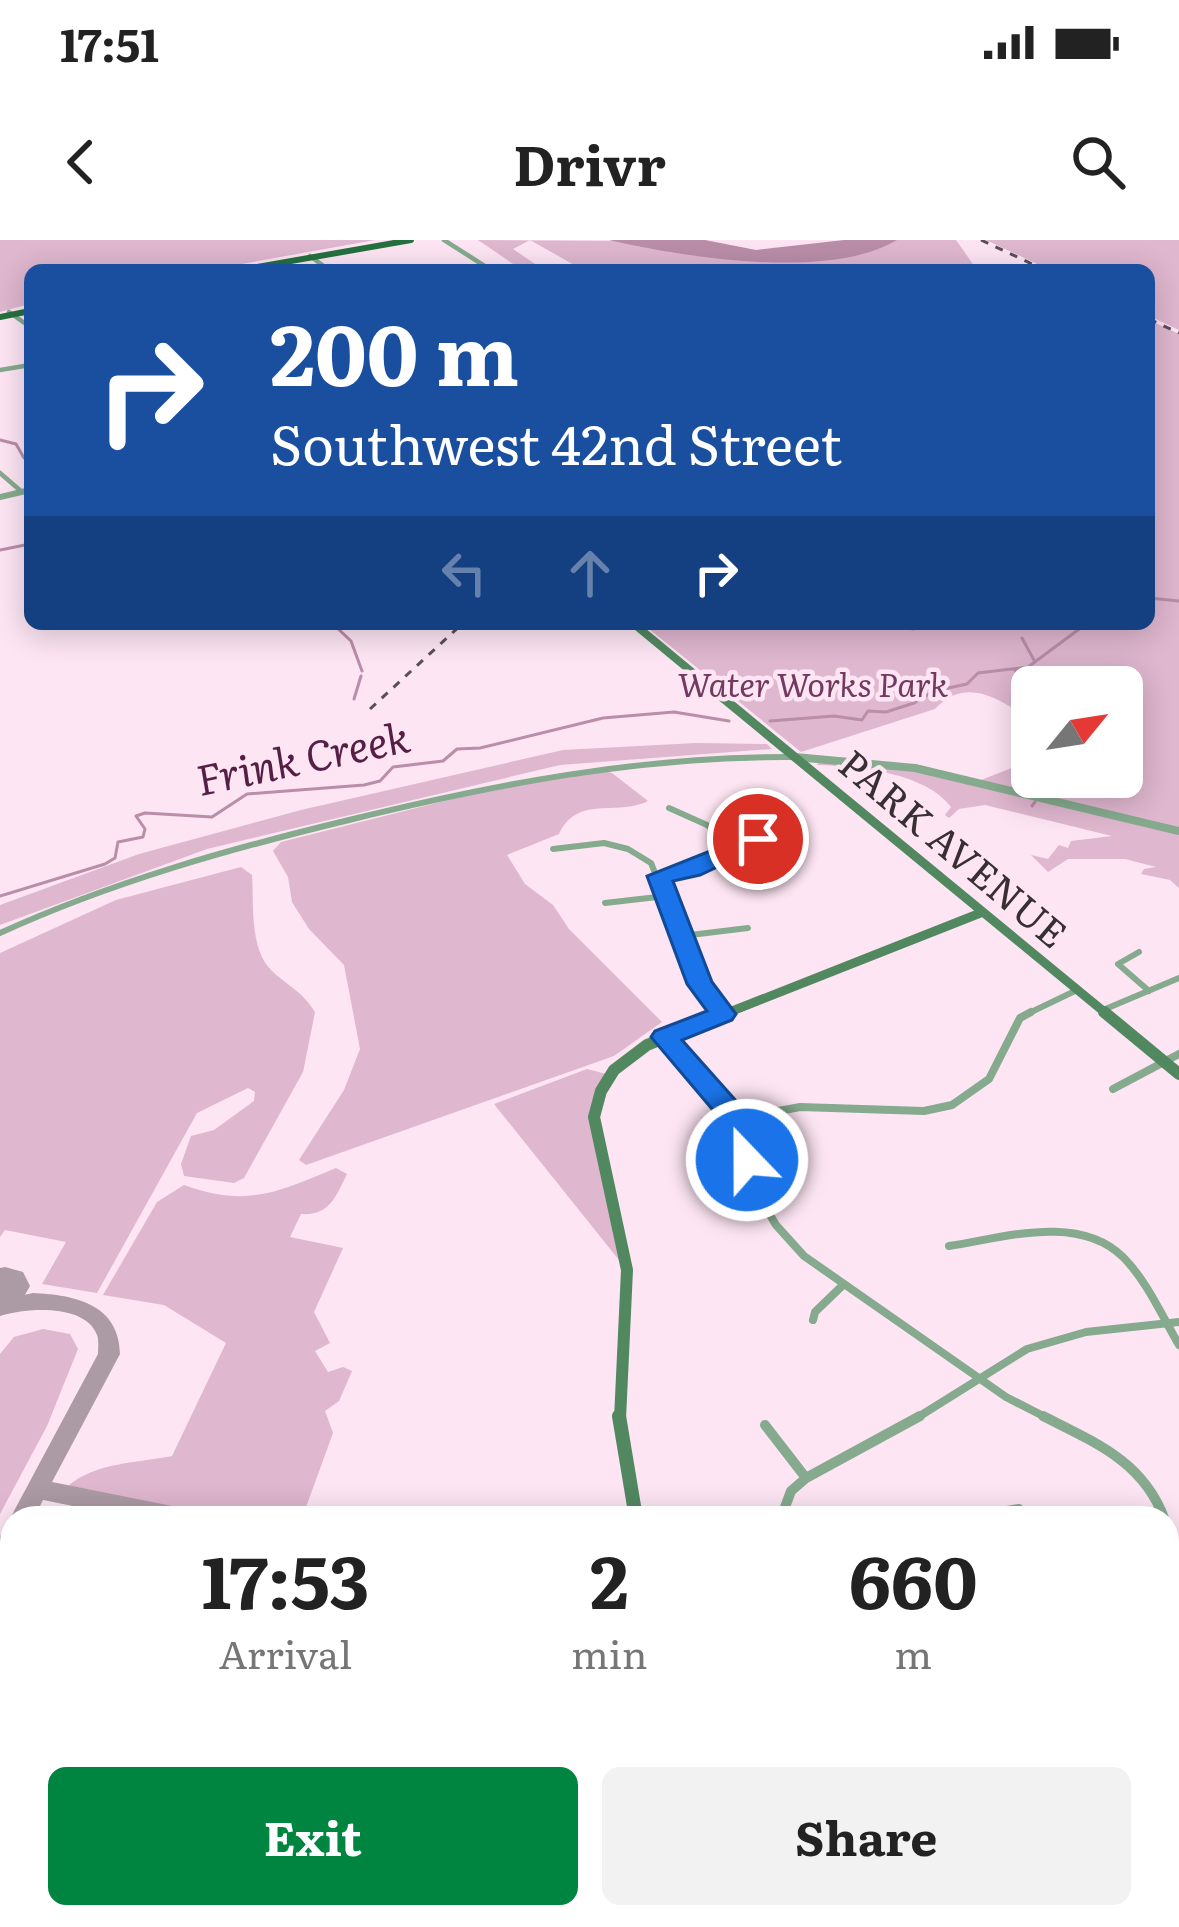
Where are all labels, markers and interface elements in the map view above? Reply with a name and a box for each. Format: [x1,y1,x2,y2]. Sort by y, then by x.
text: 17:51 [60,9,159,76]
text: Drivr [513,122,666,203]
icon: back [48,129,114,195]
icon: search [1065,129,1131,195]
text: 200 m [270,287,519,412]
icon: right [72,312,228,468]
text: Southwest 42nd Street [270,401,842,482]
icon: left [431,540,497,606]
icon: ahead [557,540,623,606]
icon: right [683,540,749,606]
park label: Water Works Park [678,658,948,707]
north arrow [1011,666,1143,798]
map controls [1011,666,1143,798]
water label: Frink Creek [190,703,415,809]
street label: PARK AVENUE [828,734,1082,960]
pin [707,788,809,890]
icon: arrive [725,806,791,872]
position arrow [684,1097,810,1223]
text: 17:53 [201,1524,369,1631]
text: 2 [590,1524,629,1631]
text: 660 [849,1524,977,1631]
text: Arrival [219,1623,352,1681]
text: min [571,1623,648,1681]
text: m [894,1623,932,1681]
button: Exit [48,1767,578,1905]
button: Share [602,1767,1131,1905]

